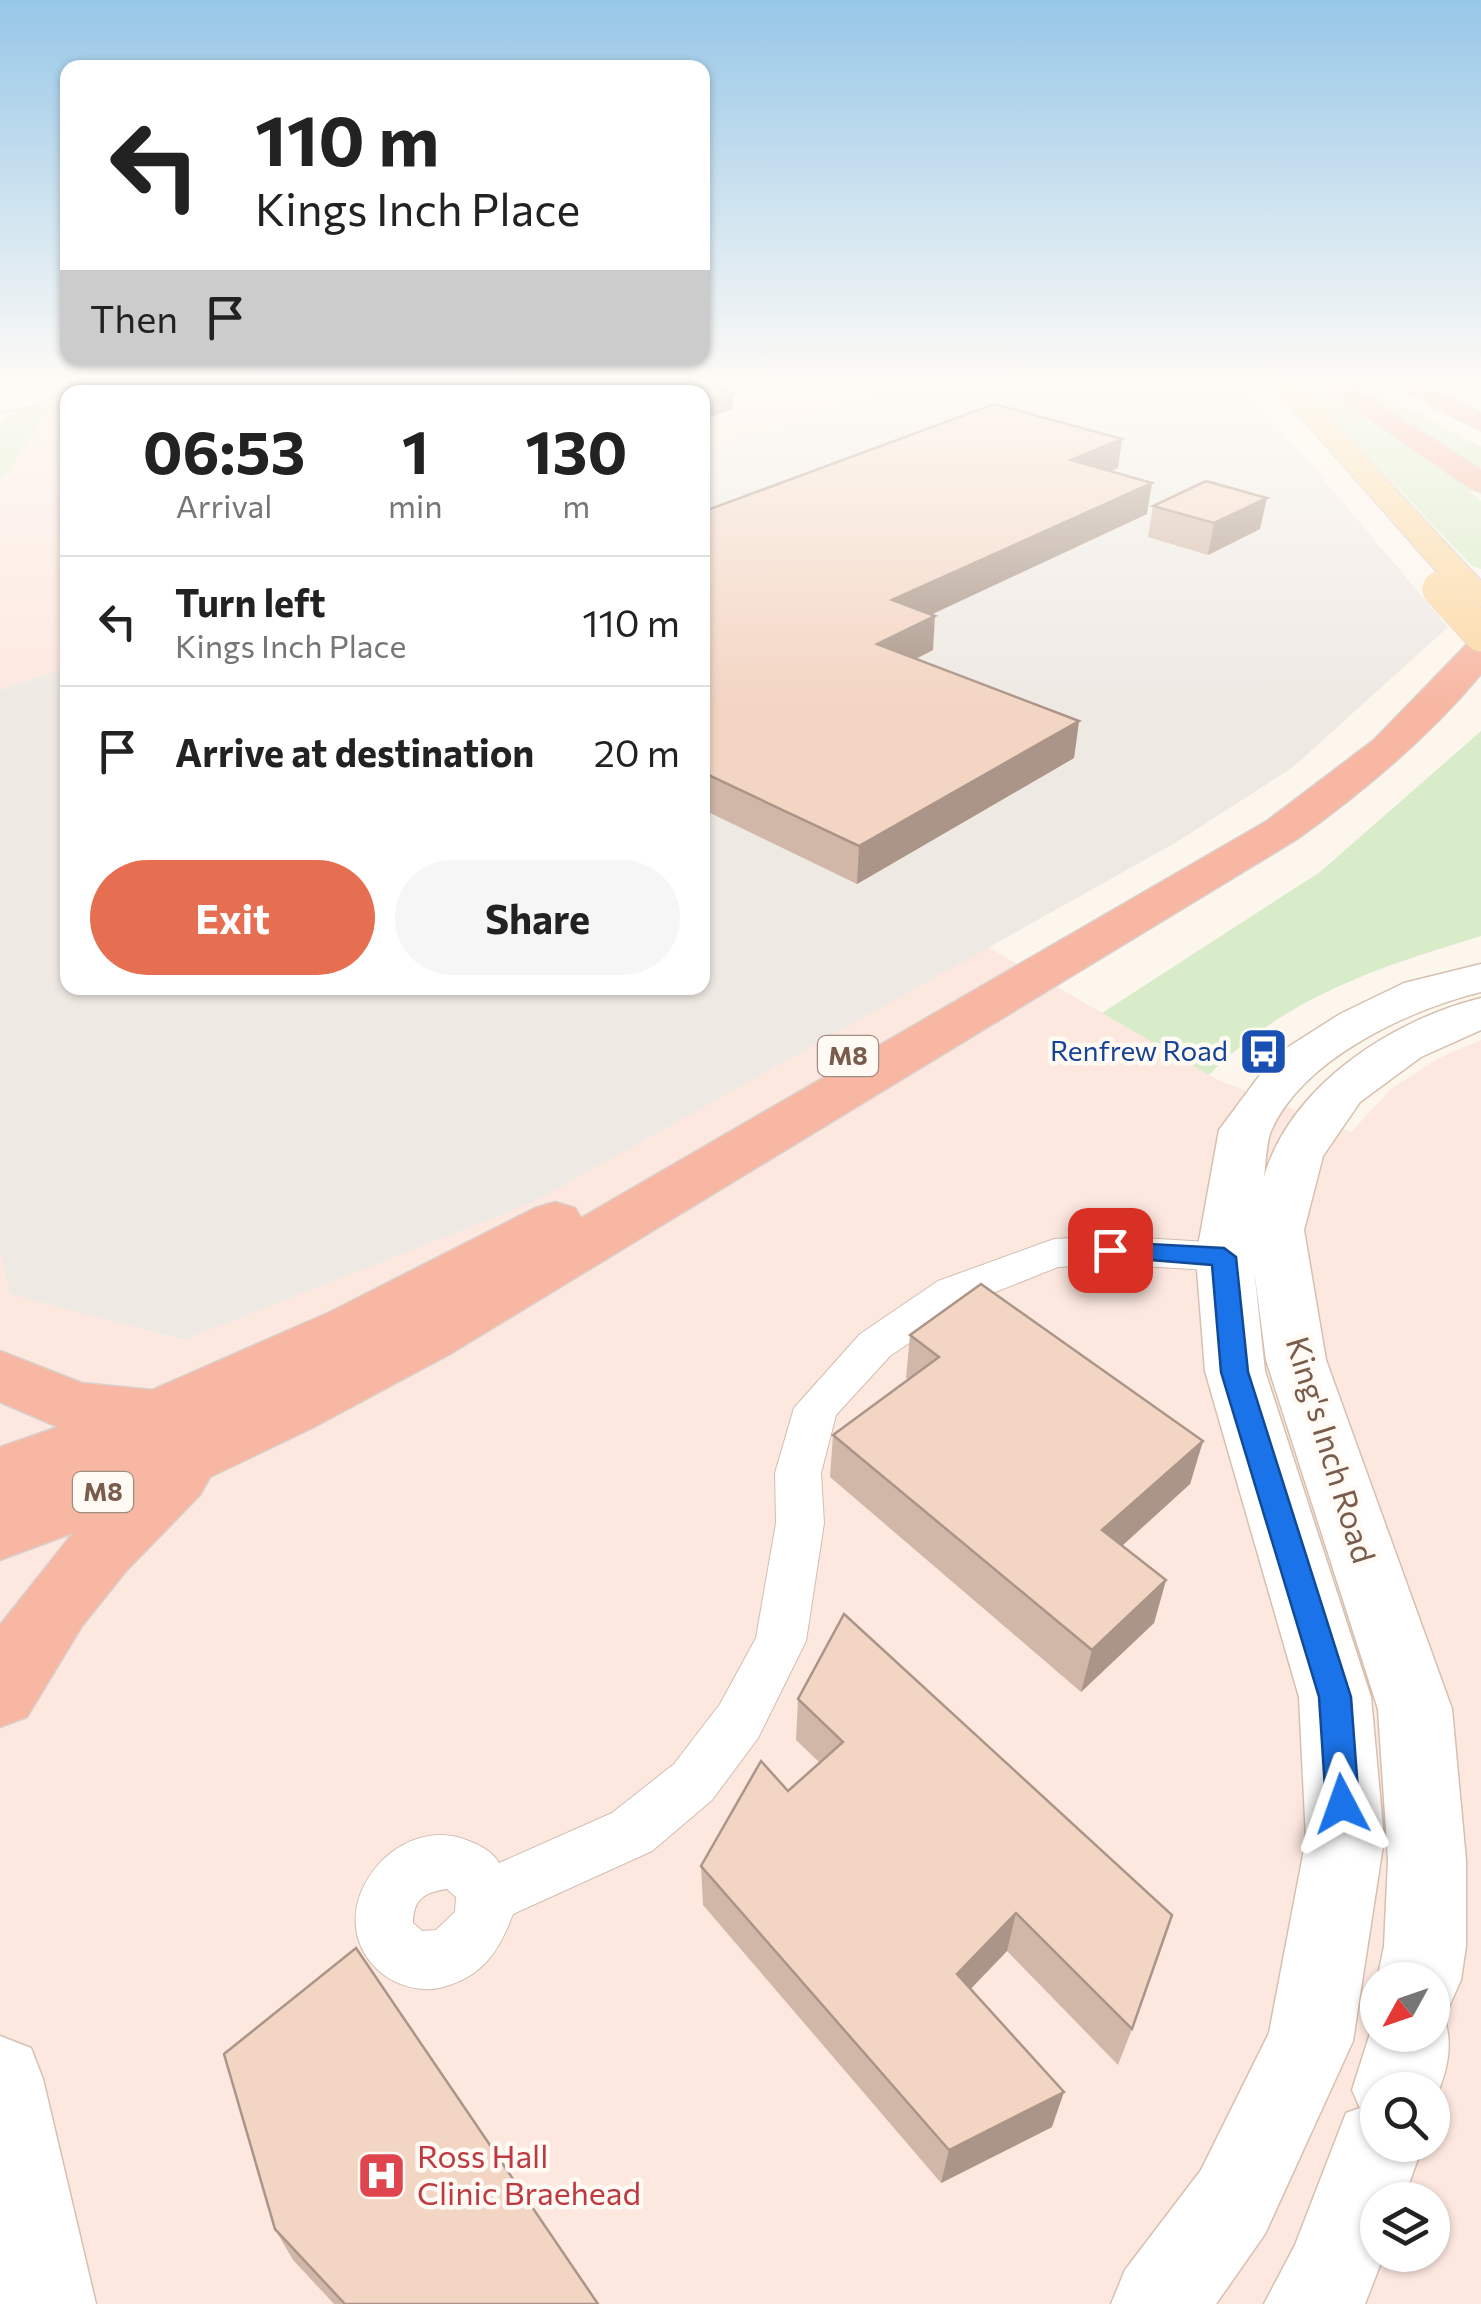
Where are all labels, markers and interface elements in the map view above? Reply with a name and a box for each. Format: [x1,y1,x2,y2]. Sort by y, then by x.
text: 110 m [255,95,439,180]
icon: left [90,100,220,230]
text: Kings Inch Place [255,180,580,235]
icon: arrive [198,290,253,345]
text: Then [90,294,178,341]
text: 06:53 [143,413,305,486]
text: 1 [402,413,429,486]
text: 130 [525,413,627,486]
text: Arrival [176,485,272,525]
text: min [388,485,443,525]
text: m [562,485,590,525]
text: Turn left [175,578,326,625]
icon: left [90,594,145,649]
text: 110 m [582,598,680,645]
text: Kings Inch Place [175,625,406,665]
icon: arrive [90,724,145,779]
text: Arrive at destination [175,728,534,775]
text: 20 m [594,728,680,775]
button: Exit [90,860,375,975]
button: Share [395,860,680,975]
bus stop icon: Renfrew Road [1237,1025,1289,1077]
place label: Renfrew Road [1050,1033,1228,1067]
road number: M8 [818,1036,878,1076]
pin [1068,1208,1153,1293]
icon: arrive [1083,1223,1138,1278]
street label: King's Inch Road [1278,1331,1385,1568]
road number: M8 [73,1472,133,1512]
position arrow [1290,1752,1394,1856]
north arrow [1360,1962,1450,2052]
map controls [1360,1962,1450,2272]
button: search [1360,2072,1450,2162]
place label: Ross Hall Clinic Braehead [417,2135,641,2212]
hospital icon: Ross Hall Clinic Braehead [356,2149,408,2201]
button: layers [1360,2182,1450,2272]

